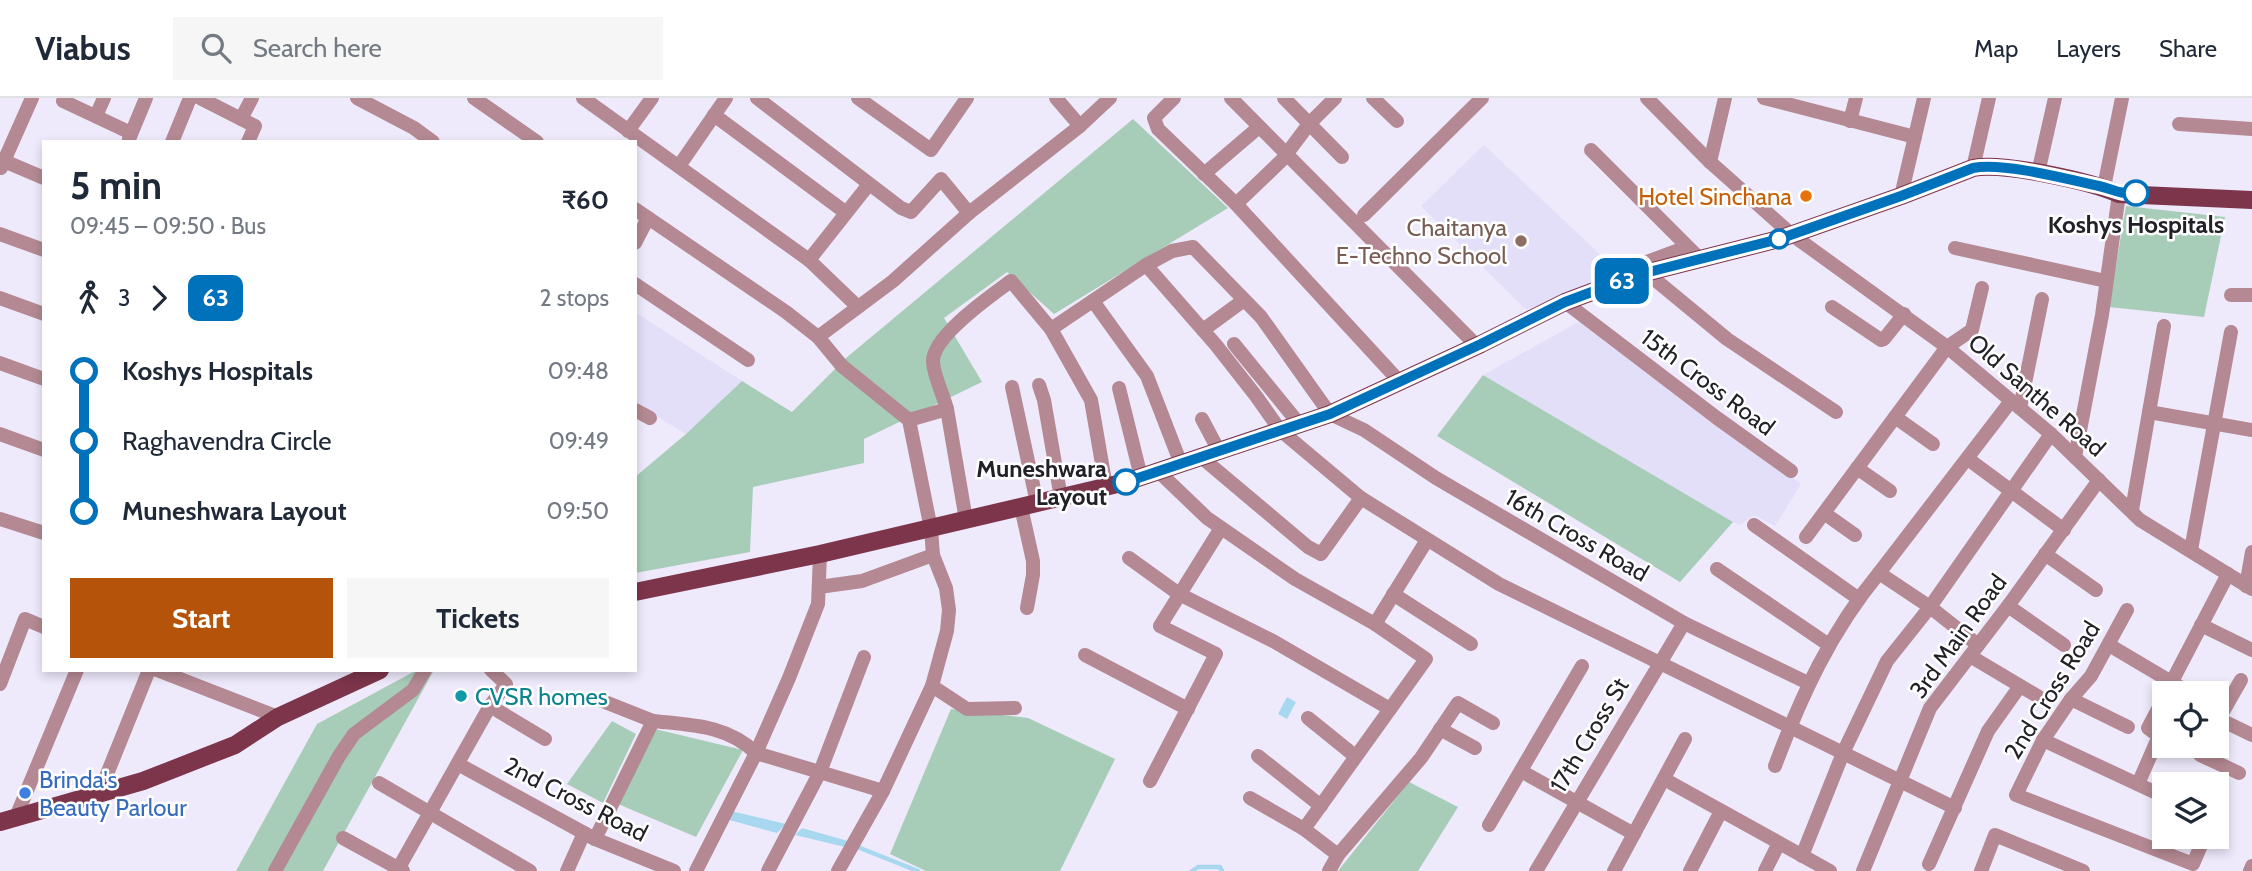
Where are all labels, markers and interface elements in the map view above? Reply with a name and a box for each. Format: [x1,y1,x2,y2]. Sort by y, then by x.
search box [173,17,663,80]
text: Viabus [35,28,131,68]
icon: search [197,29,235,67]
text: Search here [253,32,382,64]
text: Map [1974,34,2018,63]
text: Layers [2056,34,2121,63]
text: Share [2159,34,2217,63]
text: 5 min [70,162,162,209]
marker: Koshys Hospitals [2123,180,2149,206]
place label: Hotel Sinchana [1638,182,1792,211]
text: ₹60 [562,184,609,216]
marker: Hotel Sinchana [1798,188,1814,204]
place label: Koshys Hospitals [2048,210,2224,239]
text: 09:45 – 09:50 · Bus [70,212,266,240]
place label: Chaitanya E-Techno School [1336,213,1507,270]
unlabelled marker [1769,229,1789,249]
marker: Chaitanya E-Techno School [1513,233,1529,249]
line badge: 63 [1590,258,1654,304]
text: 63 [1609,266,1635,295]
icon: walk [70,279,108,317]
icon: forward [140,279,178,317]
text: 63 [202,283,229,312]
text: 3 [118,284,130,312]
text: 2 stops [540,284,609,312]
street label: 15th Cross Road [1635,322,1781,442]
street label: Old Santhe Road [1963,328,2111,462]
text: Koshys Hospitals [122,355,313,387]
text: 09:48 [548,357,609,385]
text: Raghavendra Circle [122,425,332,457]
text: 09:49 [549,427,609,455]
place label: Muneshwara Layout [976,454,1107,511]
marker: Muneshwara Layout [1113,469,1139,495]
street label: 16th Cross Road [1500,482,1654,588]
text: Muneshwara Layout [122,495,347,527]
text: 09:50 [547,497,609,525]
street label: 3rd Main Road [1903,568,2013,704]
button: Start [70,578,333,658]
button: Tickets [347,578,609,658]
street label: 2nd Cross Road [1998,616,2106,764]
street label: 17th Cross St [1543,672,1635,798]
map controls [2152,681,2229,849]
button: locate [2152,681,2229,758]
place label: CVSR homes [475,682,608,711]
marker: CVSR homes [453,688,469,704]
street label: 2nd Cross Road [499,750,653,848]
place label: Brinda's Beauty Parlour [39,765,187,822]
button: layers [2152,772,2229,849]
marker: Brinda's Beauty Parlour [17,785,33,801]

